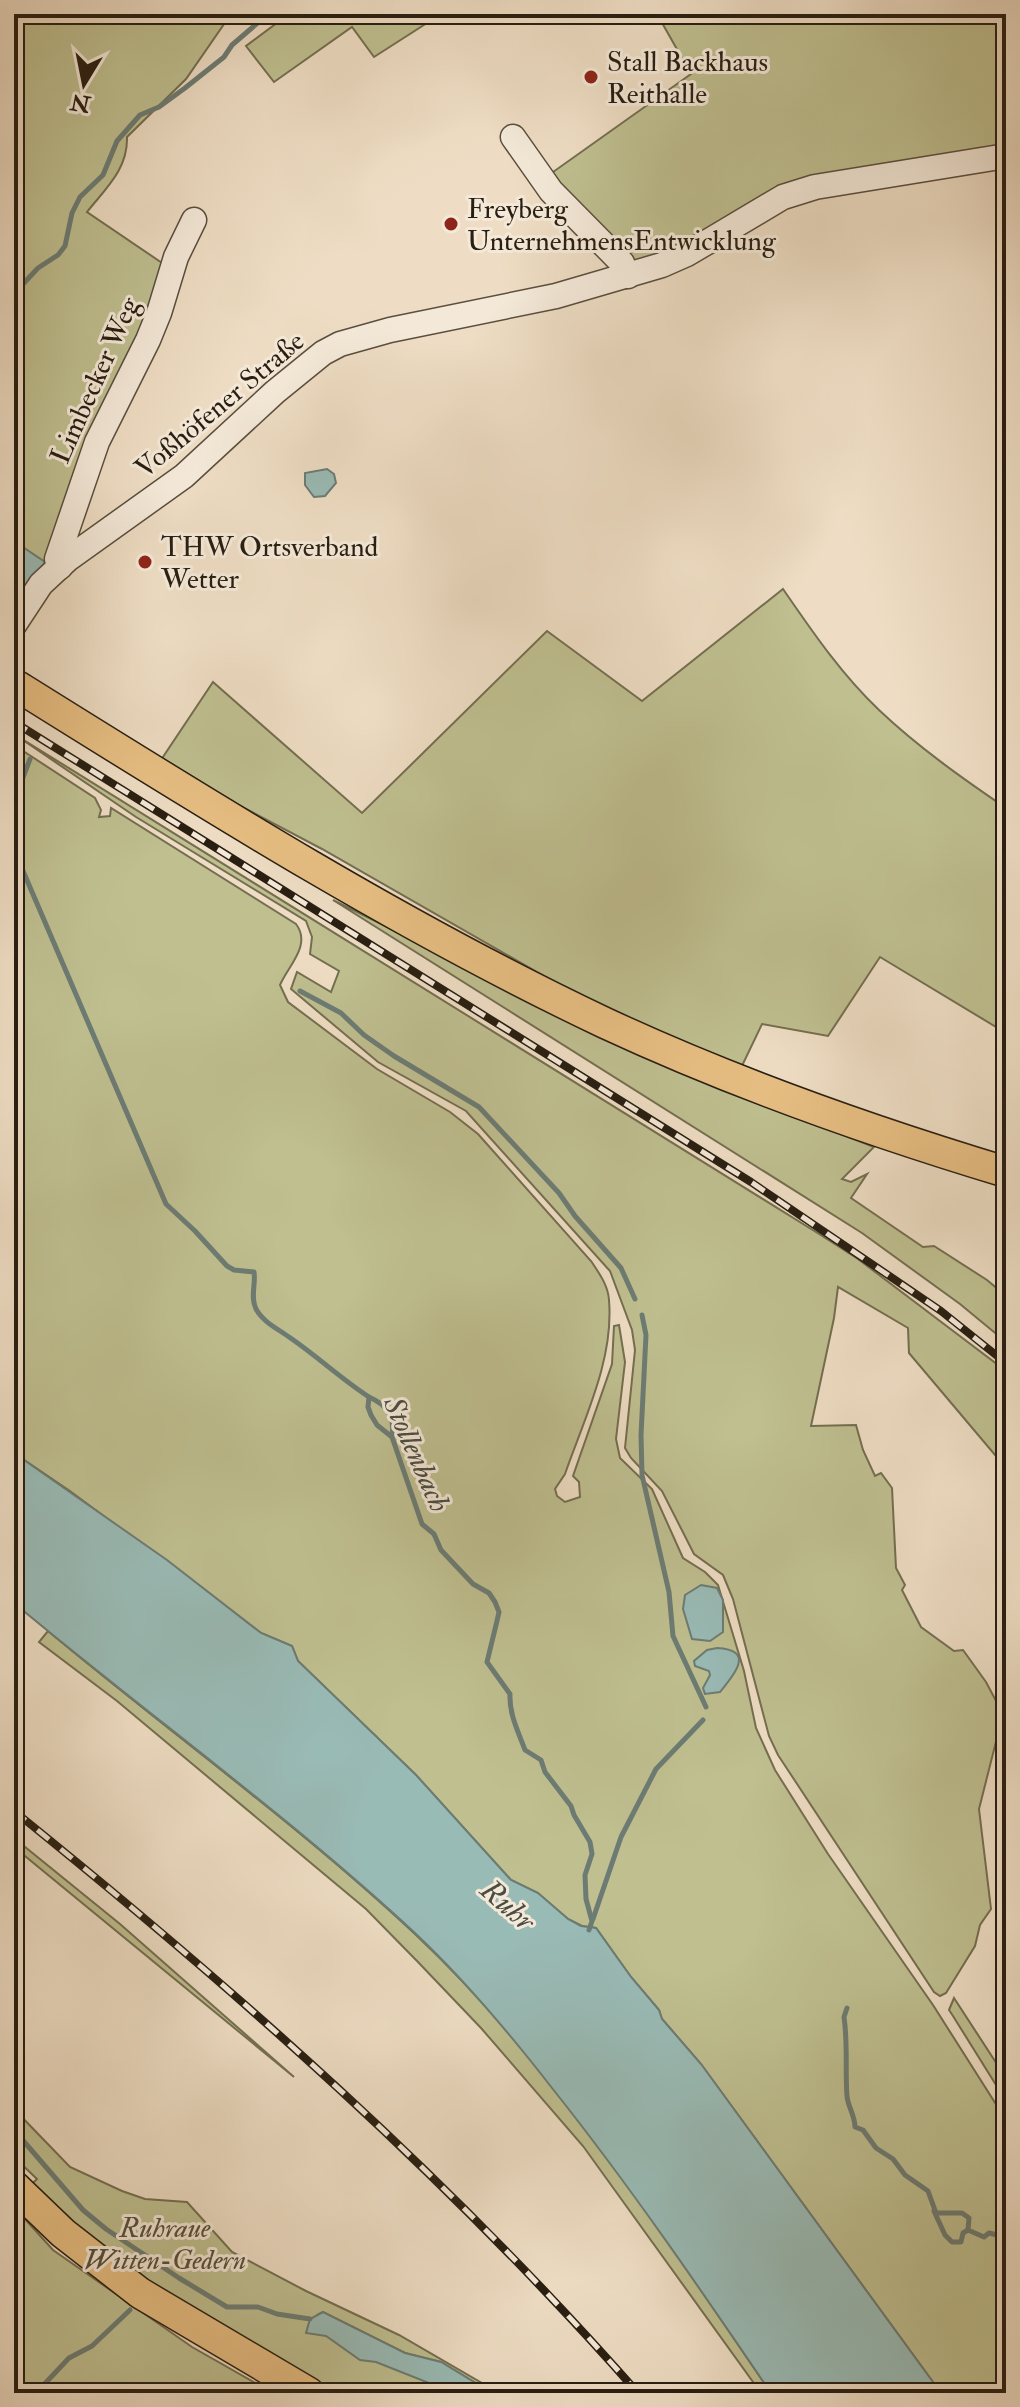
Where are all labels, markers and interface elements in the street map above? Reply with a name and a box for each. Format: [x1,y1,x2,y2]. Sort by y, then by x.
north arrow [44,44,124,124]
place label: Stall Backhaus Reithalle [607,45,768,112]
marker: Stall Backhaus Reithalle [582,68,600,86]
text: N [68,87,94,118]
place label: Freyberg UnternehmensEntwicklung [467,192,777,259]
marker: Freyberg UnternehmensEntwicklung [442,215,460,233]
street label: Limbecker Weg [43,291,148,469]
street label: Voßhöfener Straße [128,324,312,486]
place label: THW Ortsverband Wetter [160,530,379,597]
marker: THW Ortsverband Wetter [136,553,154,571]
water label: Stollenbach [374,1390,458,1518]
water label: Ruhr [472,1871,544,1940]
park label: Ruhraue Witten-Gedern [84,2211,246,2278]

